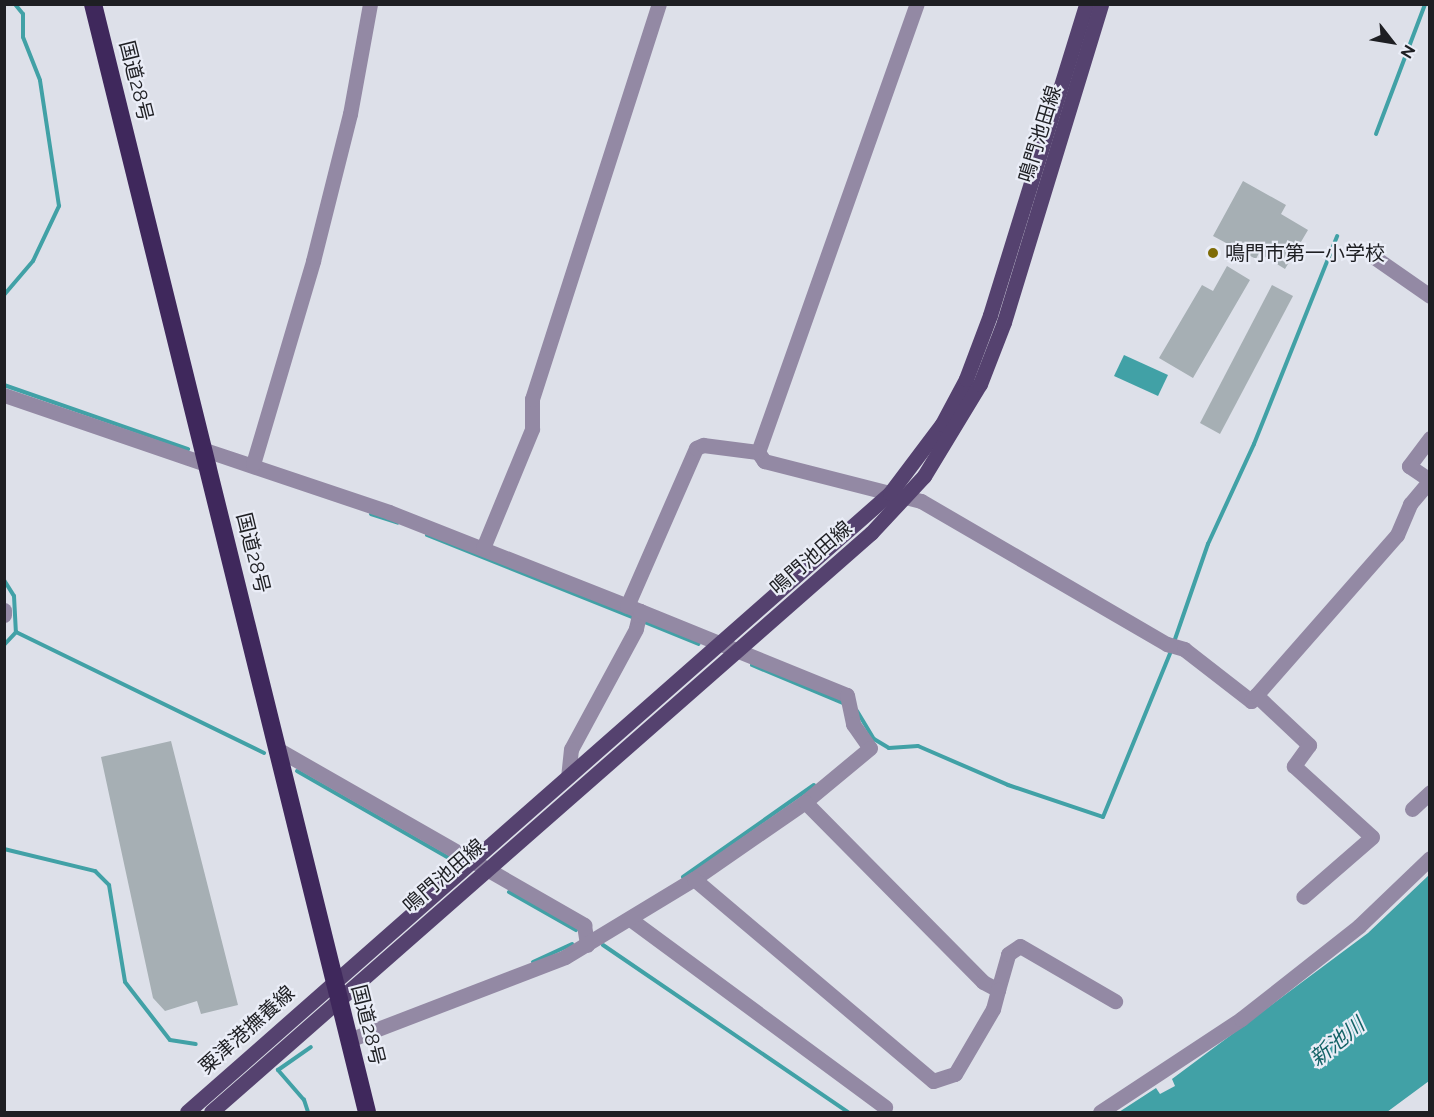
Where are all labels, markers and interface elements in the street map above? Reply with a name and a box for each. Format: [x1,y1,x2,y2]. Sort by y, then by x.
north arrow [1362,12,1422,72]
street label: 国道28号 [114,38,158,124]
text: N [1397,41,1419,62]
street label: 鳴門池田線 [1014,83,1066,185]
place label: 鳴門市第一小学校 [1225,241,1385,265]
marker: 鳴門市第一小学校 [1206,246,1220,260]
street label: 国道28号 [231,510,275,596]
street label: 鳴門池田線 [765,516,857,600]
street label: 鳴門池田線 [398,834,490,918]
street label: 粟津港撫養線 [194,981,300,1079]
street label: 国道28号 [346,982,390,1068]
water label: 新池川 [1305,1012,1369,1072]

